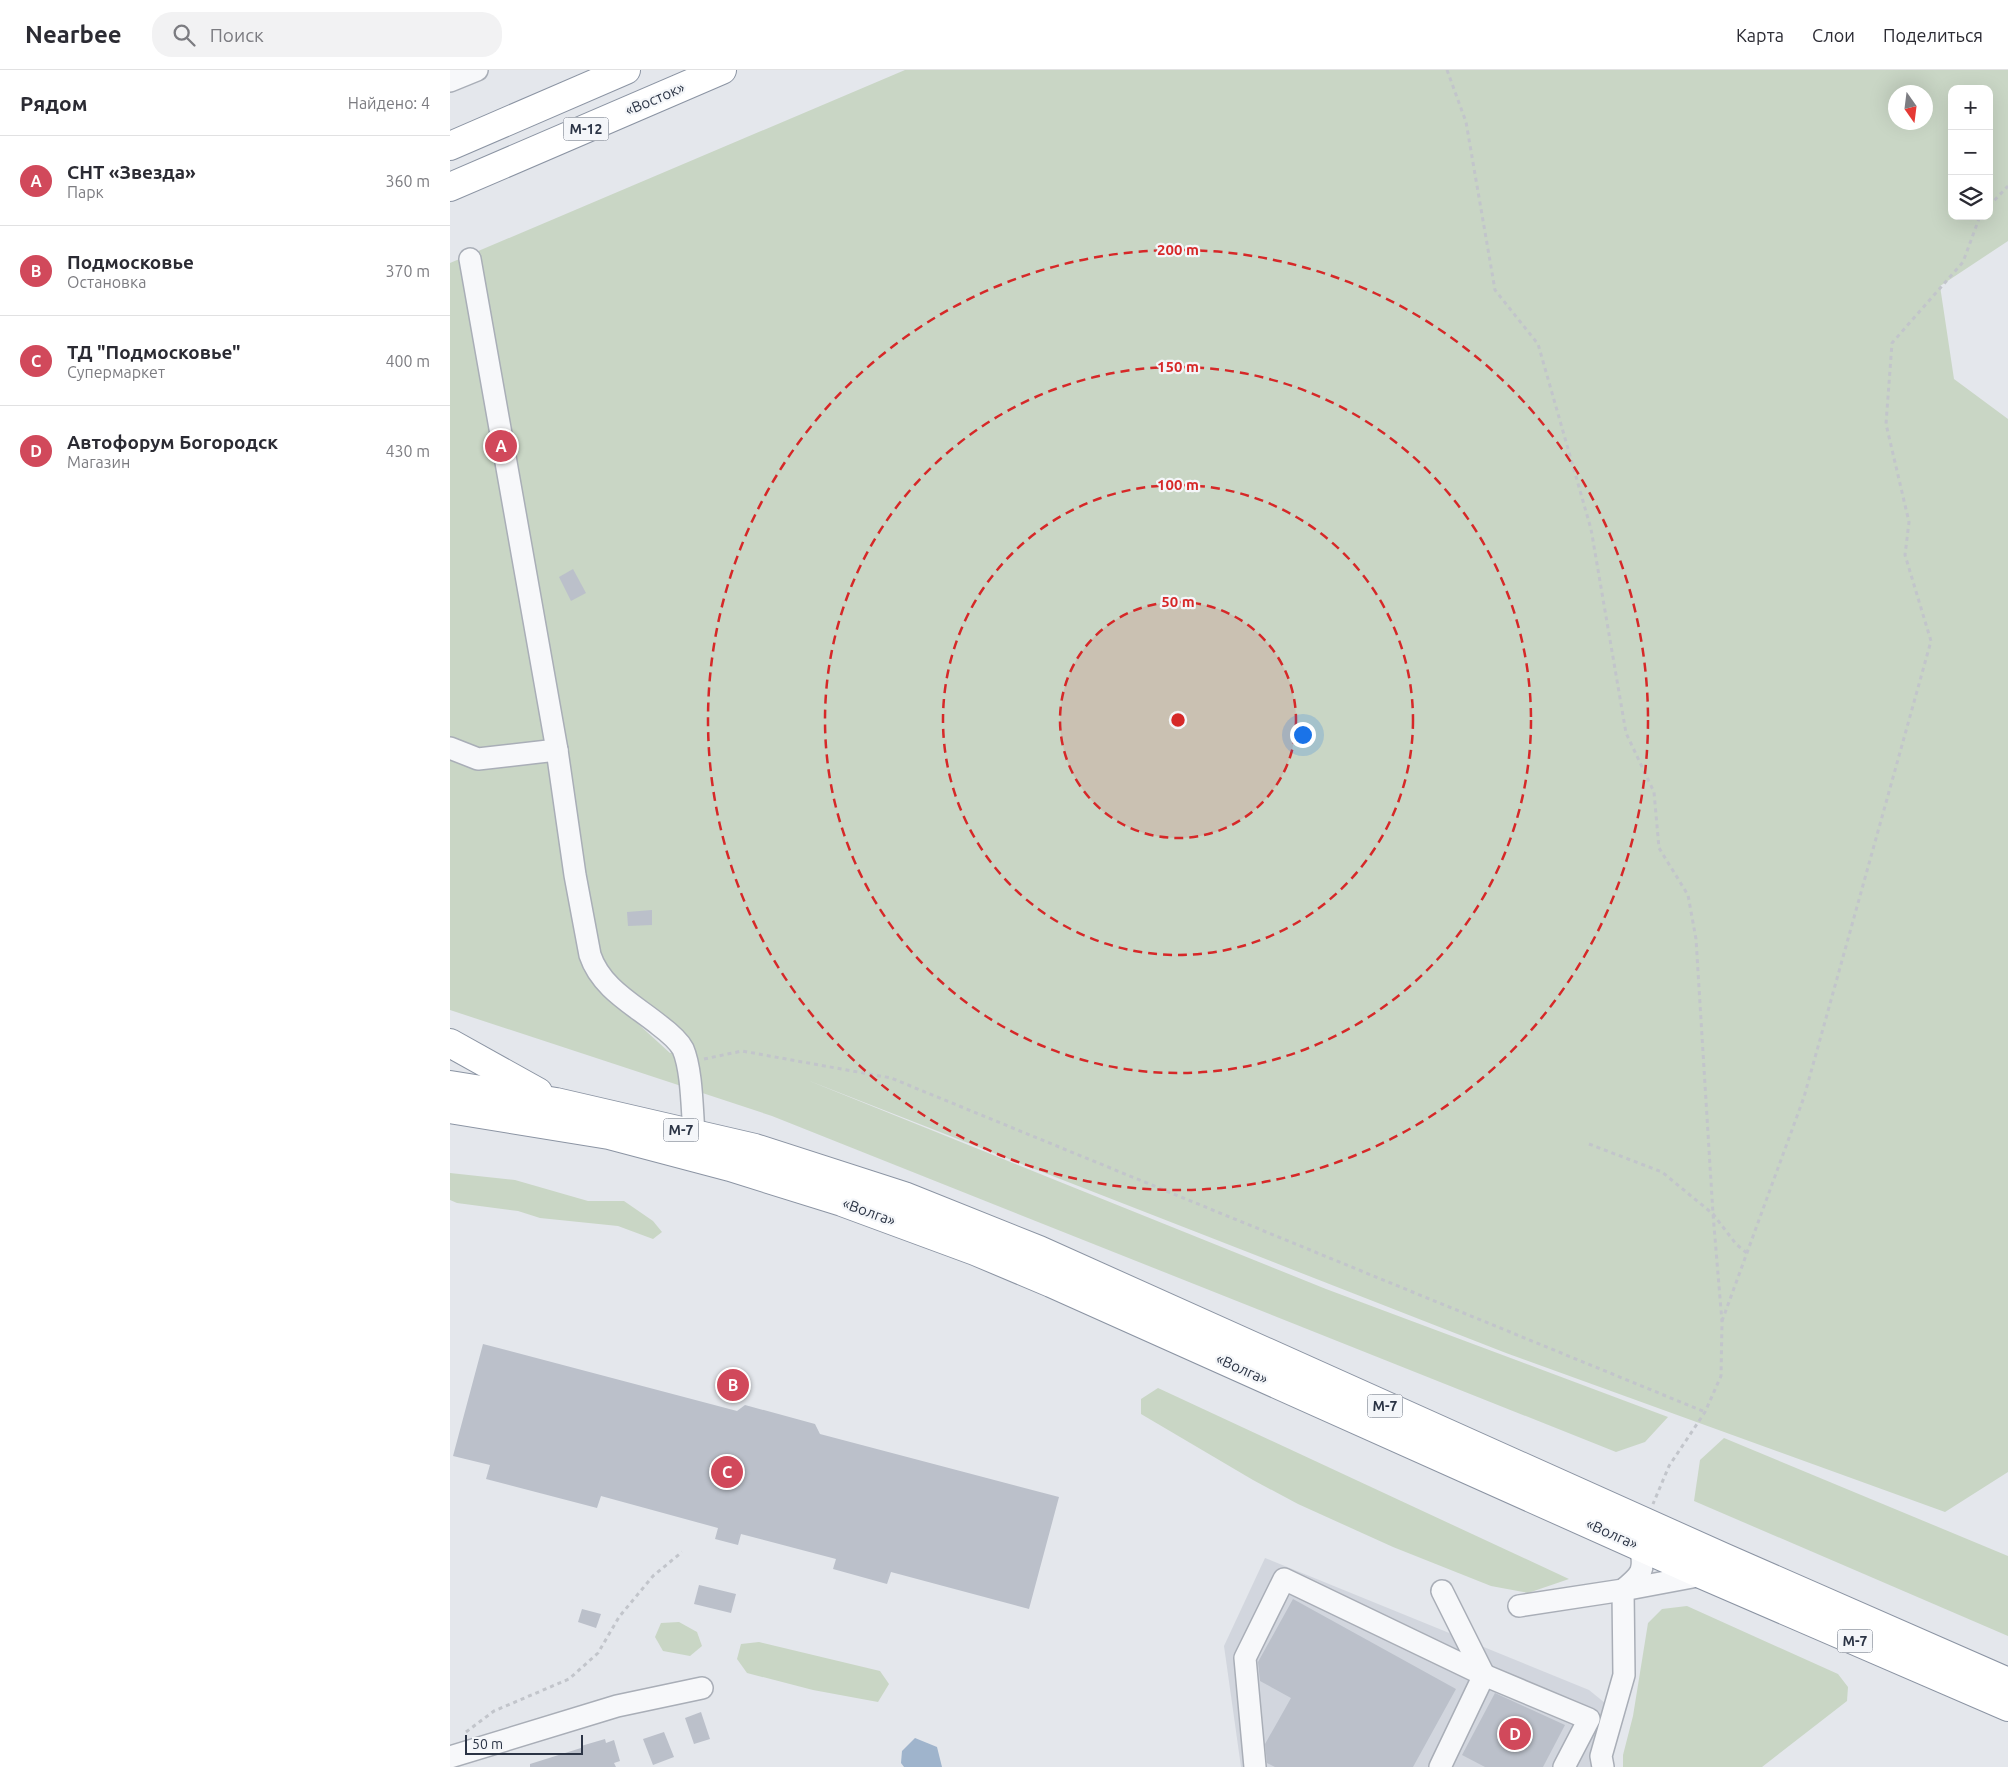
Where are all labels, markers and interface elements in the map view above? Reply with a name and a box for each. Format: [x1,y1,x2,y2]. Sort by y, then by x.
search box [152,12,502,57]
text: Nearbee [25,21,122,48]
icon: search [170,21,198,49]
text: Поиск [210,24,264,46]
text: Карта [1736,25,1784,45]
text: Слои [1812,25,1855,45]
text: Поделиться [1883,25,1983,45]
street label: «Восток» [623,78,687,119]
north arrow [1888,85,1933,130]
map controls [1948,85,1993,220]
button: + [1948,85,1993,130]
text: Рядом [20,91,88,115]
text: Найдено: 4 [348,94,430,112]
road number: М-12 [564,118,608,140]
button: − [1948,130,1993,175]
text: СНТ «Звезда» [67,161,196,183]
text: A [30,172,42,190]
text: 360 m [385,172,430,190]
button: layers [1948,175,1993,220]
text: Парк [67,183,104,201]
text: 200 m [1157,241,1199,258]
text: Подмосковье [67,251,194,273]
text: B [31,262,41,280]
text: 370 m [385,262,430,280]
text: Остановка [67,273,146,291]
text: ТД "Подмосковье" [67,341,240,363]
text: C [31,352,41,370]
text: 400 m [385,352,430,370]
text: 150 m [1157,358,1199,375]
text: Супермаркет [67,363,165,381]
pin: A [485,427,517,465]
text: Автофорум Богородск [67,431,278,453]
text: D [30,442,42,460]
text: 430 m [385,442,430,460]
text: Магазин [67,453,130,471]
text: 100 m [1157,476,1199,493]
text: 50 m [1161,593,1195,610]
centre of rings [1169,711,1187,729]
your location [1290,722,1316,748]
road number: М-7 [664,1118,698,1142]
street label: «Волга» [840,1194,898,1229]
street label: «Волга» [1214,1350,1271,1387]
pin: B [717,1366,749,1404]
road number: М-7 [1368,1394,1402,1418]
pin: C [711,1453,743,1491]
street label: «Волга» [1584,1515,1641,1552]
road number: М-7 [1838,1630,1872,1652]
pin: D [1499,1715,1531,1753]
scale bar [465,1732,582,1755]
text: 50 m [472,1736,503,1752]

